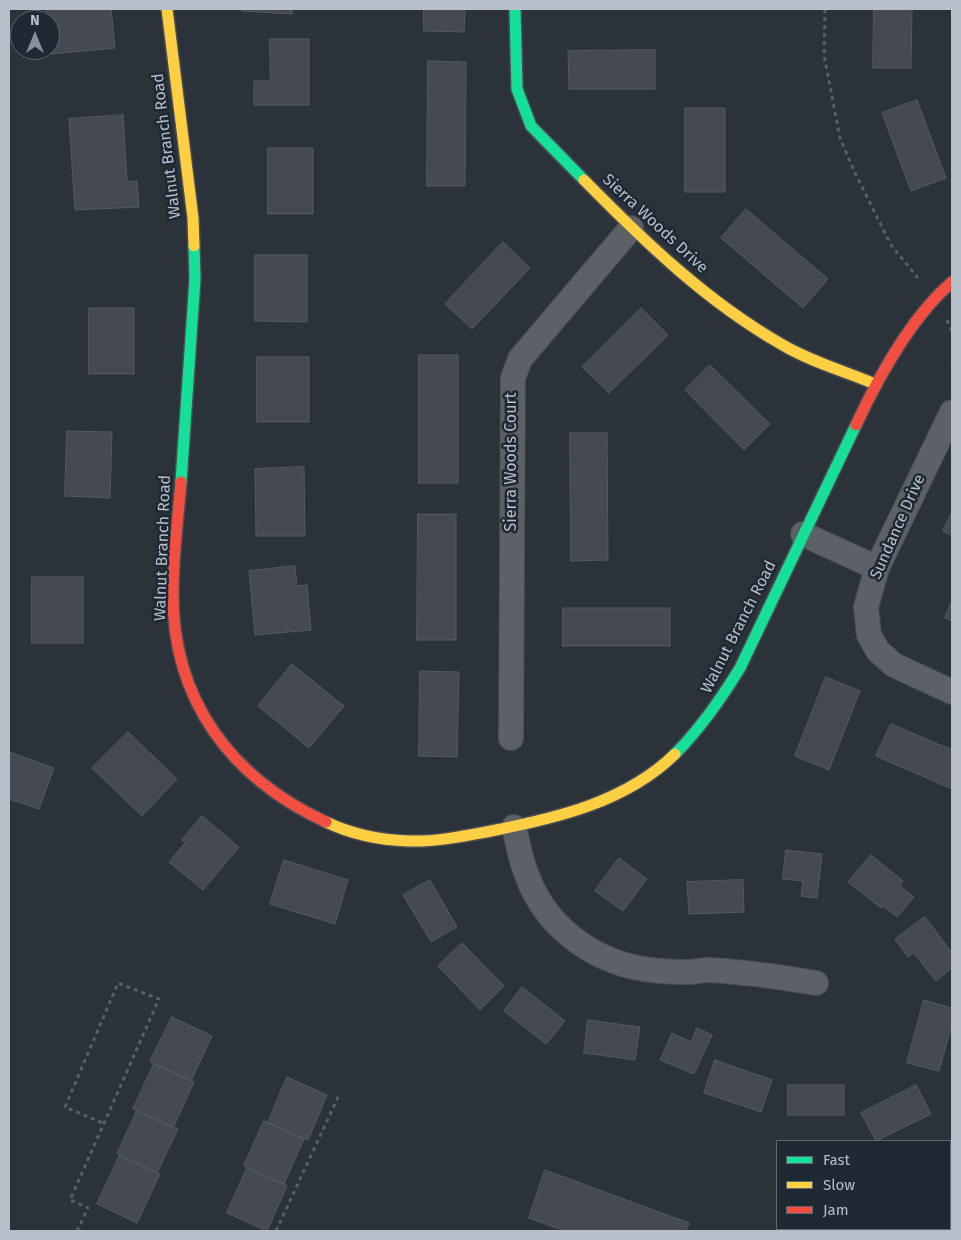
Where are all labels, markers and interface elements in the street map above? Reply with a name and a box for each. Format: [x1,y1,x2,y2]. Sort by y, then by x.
north arrow [10,10,60,60]
text: N [30,12,40,29]
street label: Walnut Branch Road [149,72,185,220]
street label: Sierra Woods Drive [598,170,712,278]
street label: Sierra Woods Court [502,393,522,531]
street label: Sundance Drive [866,472,930,582]
street label: Walnut Branch Road [151,475,175,621]
street label: Walnut Branch Road [697,557,781,697]
legend [776,1140,951,1230]
text: Fast [823,1151,850,1169]
text: Slow [823,1176,855,1194]
text: Jam [823,1201,849,1219]

